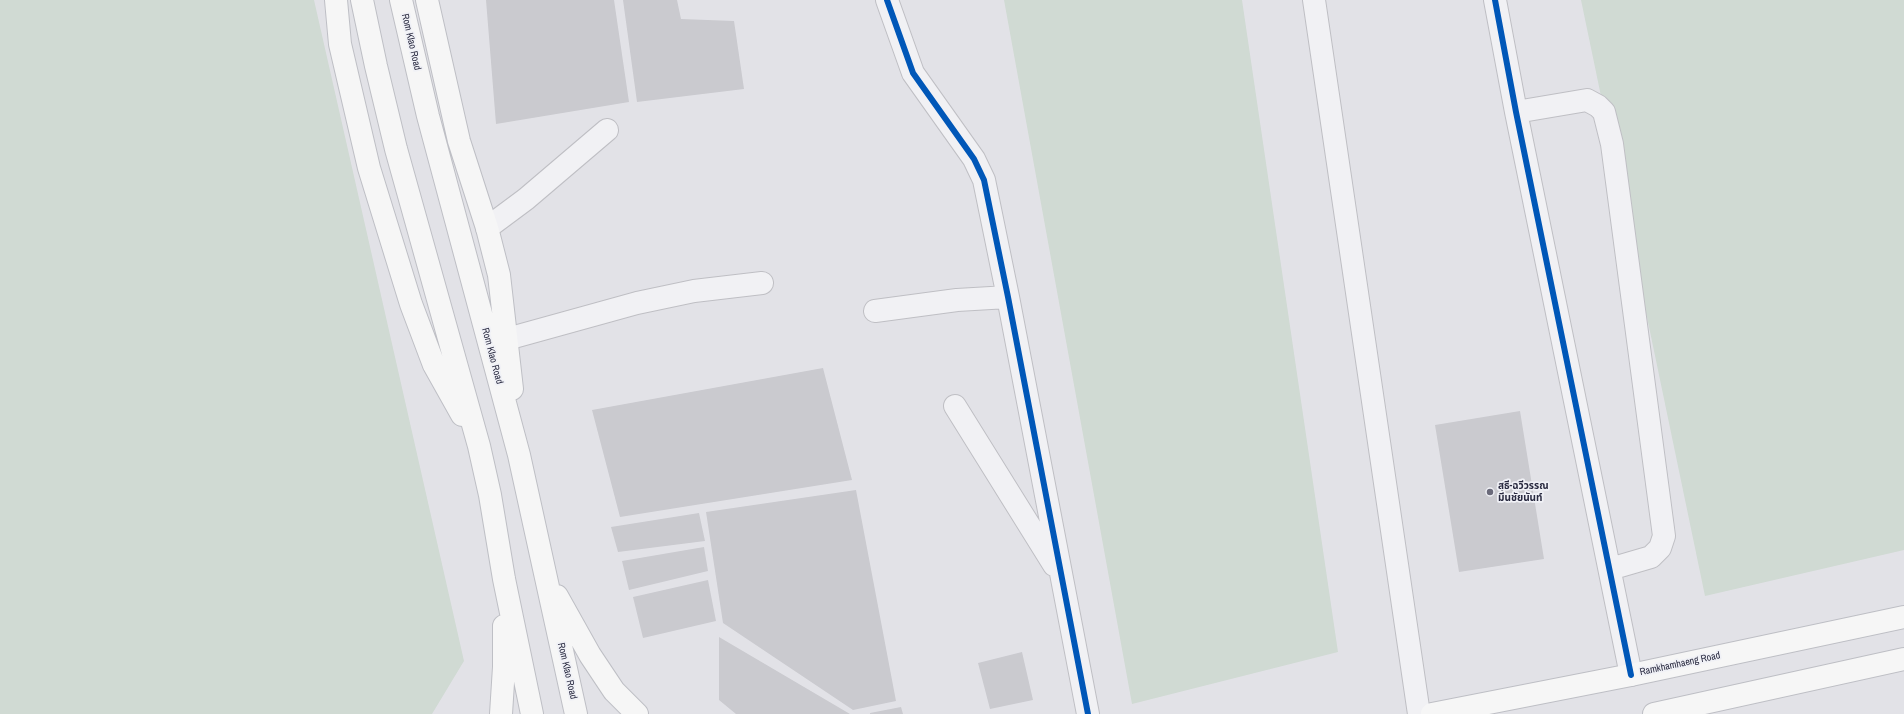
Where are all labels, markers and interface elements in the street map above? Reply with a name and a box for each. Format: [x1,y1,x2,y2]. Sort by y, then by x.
street label: Rom Klao Road [399,12,423,72]
street label: Rom Klao Road [479,326,505,386]
place label: สุธี-ฉวีวรรณ มีนชัยนันท์ [1498,480,1549,504]
marker: สุธี-ฉวีวรรณ มีนชัยนันท์ [1485,487,1495,497]
street label: Rom Klao Road [555,641,579,701]
street label: Ramkhamhaeng Road [1639,650,1721,678]

